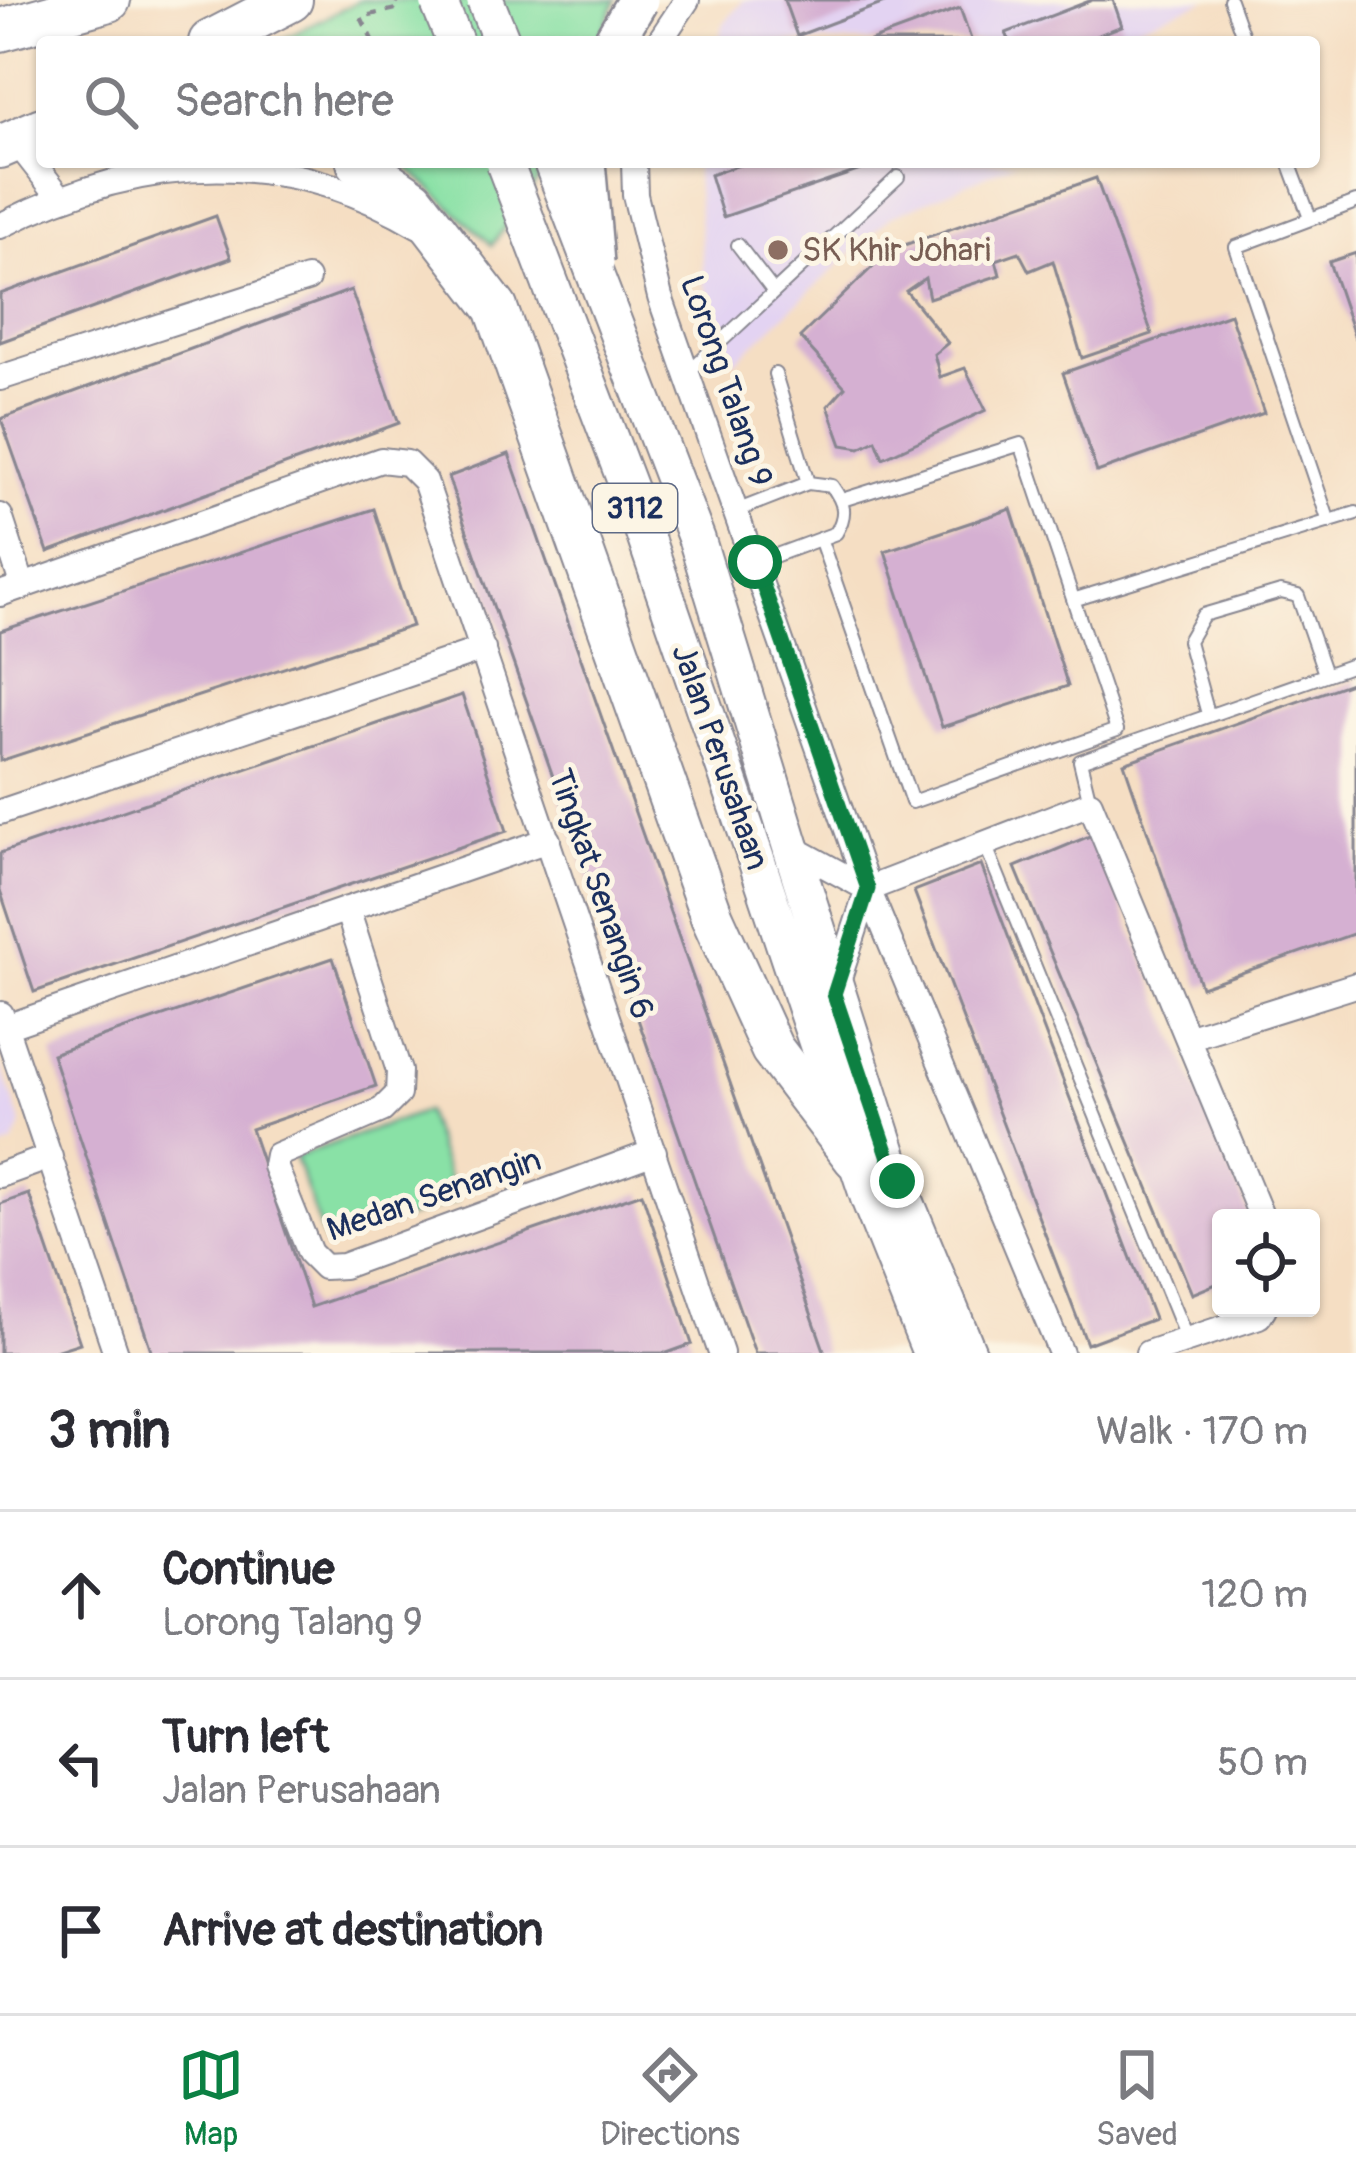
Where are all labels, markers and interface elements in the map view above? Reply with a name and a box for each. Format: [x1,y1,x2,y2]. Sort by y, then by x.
search box [36,36,1320,168]
icon: search [78,69,144,135]
text: Search here [174,74,394,130]
place label: SK Khir Johari [802,230,991,271]
marker: SK Khir Johari [765,237,791,263]
street label: Lorong Talang 9 [671,270,781,492]
road number: 3112 [593,484,677,532]
route start [728,535,782,589]
street label: Jalan Perusahaan [662,639,778,875]
street label: Tingkat Senangin 6 [539,764,663,1024]
street label: Medan Senangin [322,1139,546,1251]
route end [870,1154,924,1208]
map controls [1212,1209,1320,1317]
button: locate [1212,1209,1320,1317]
text: 3 min [48,1399,170,1463]
text: Walk · 170 m [1096,1407,1308,1456]
text: Continue [162,1542,335,1598]
icon: ahead [48,1562,114,1628]
text: 120 m [1201,1570,1308,1619]
text: Lorong Talang 9 [162,1598,423,1647]
text: Turn left [162,1710,329,1766]
icon: left [48,1730,114,1796]
text: 50 m [1217,1738,1308,1787]
text: Jalan Perusahaan [162,1766,441,1815]
icon: arrive [48,1898,114,1964]
text: Arrive at destination [162,1903,543,1959]
tab: Map [178,2042,244,2155]
tab: Directions [600,2042,740,2155]
tab: Saved [1096,2042,1178,2155]

